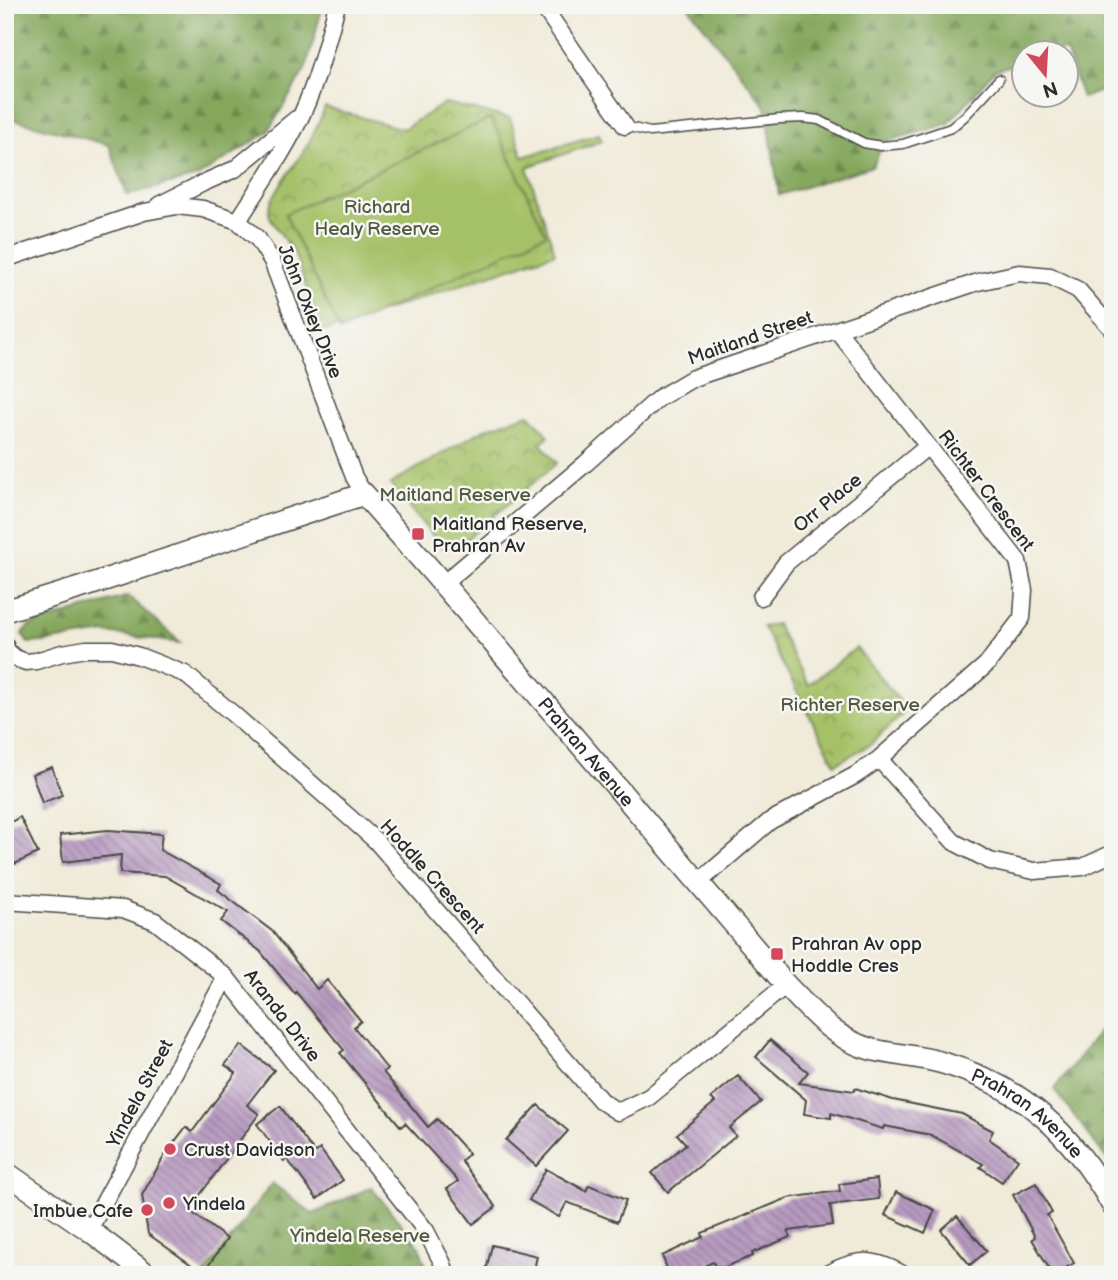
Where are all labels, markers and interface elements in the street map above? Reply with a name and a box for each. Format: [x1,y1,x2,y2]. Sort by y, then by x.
north arrow [1010,38,1080,108]
text: N [1039,76,1060,102]
park label: Richard Healy Reserve [314,196,440,241]
street label: John Oxley Drive [272,241,347,382]
street label: Maitland Street [685,306,816,371]
street label: Richter Crescent [933,426,1039,556]
street label: Orr Place [789,469,867,538]
park label: Maitland Reserve [379,484,531,507]
place label: Maitland Reserve, Prahran Av [432,513,587,558]
marker: Maitland Reserve, Prahran Av [410,526,426,542]
street label: Prahran Avenue [532,693,638,812]
park label: Richter Reserve [780,694,920,717]
street label: Hoddle Crescent [375,815,489,939]
place label: Prahran Av opp Hoddle Cres [791,933,922,978]
marker: Prahran Av opp Hoddle Cres [769,946,785,962]
street label: Aranda Drive [239,965,325,1067]
street label: Yindela Street [102,1035,179,1153]
street label: Prahran Avenue [967,1064,1088,1163]
place label: Crust Davidson [184,1139,315,1162]
marker: Crust Davidson [162,1141,178,1157]
place label: Yindela [182,1193,245,1216]
marker: Yindela [161,1195,177,1211]
place label: Imbue Cafe [33,1200,133,1223]
marker: Imbue Cafe [139,1202,155,1218]
park label: Yindela Reserve [289,1225,430,1248]

